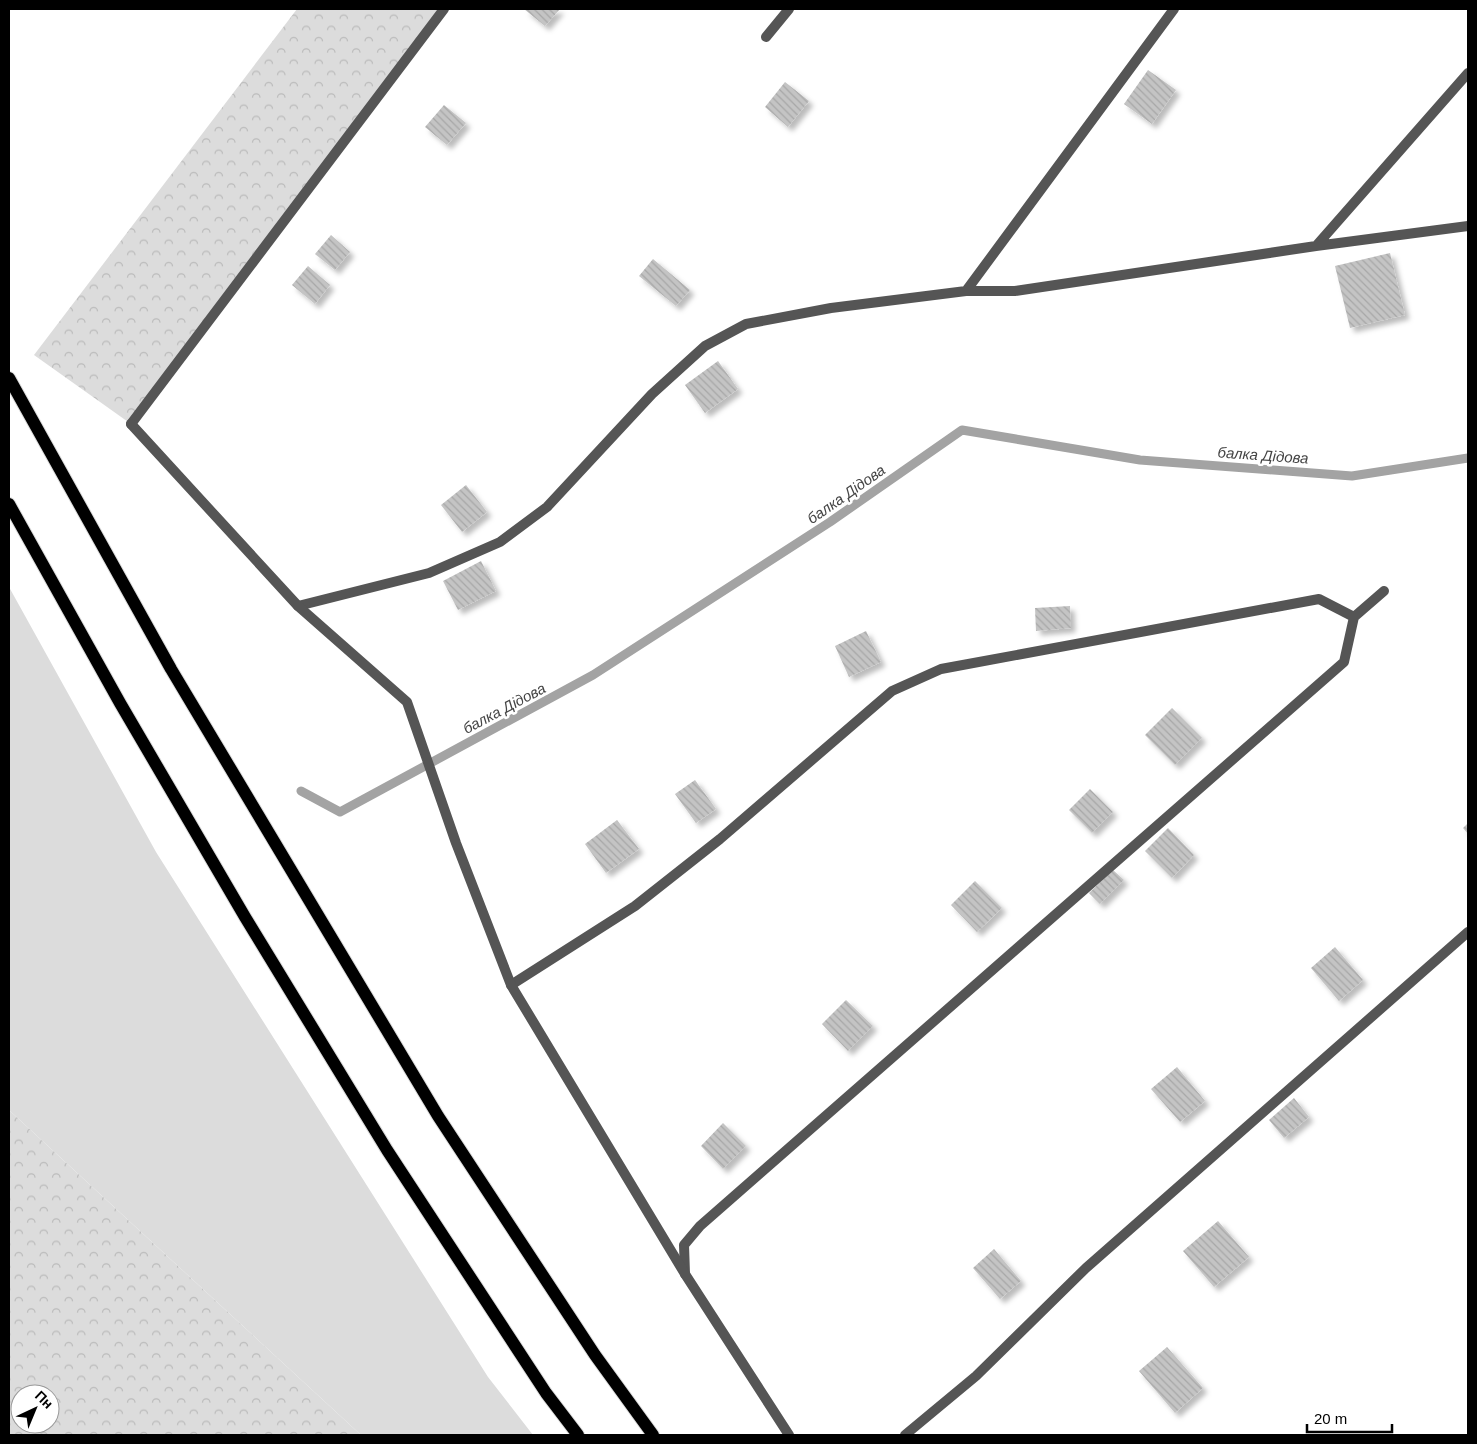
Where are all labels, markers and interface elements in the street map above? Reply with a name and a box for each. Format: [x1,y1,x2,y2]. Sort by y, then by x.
water label: балка Дідова [1217,443,1309,467]
water label: балка Дідова [804,461,888,527]
water label: балка Дідова [460,679,548,737]
north arrow [10,1384,60,1434]
text: Пн [32,1387,56,1412]
scale bar [1307,1402,1392,1434]
text: 20 m [1314,1410,1347,1427]

